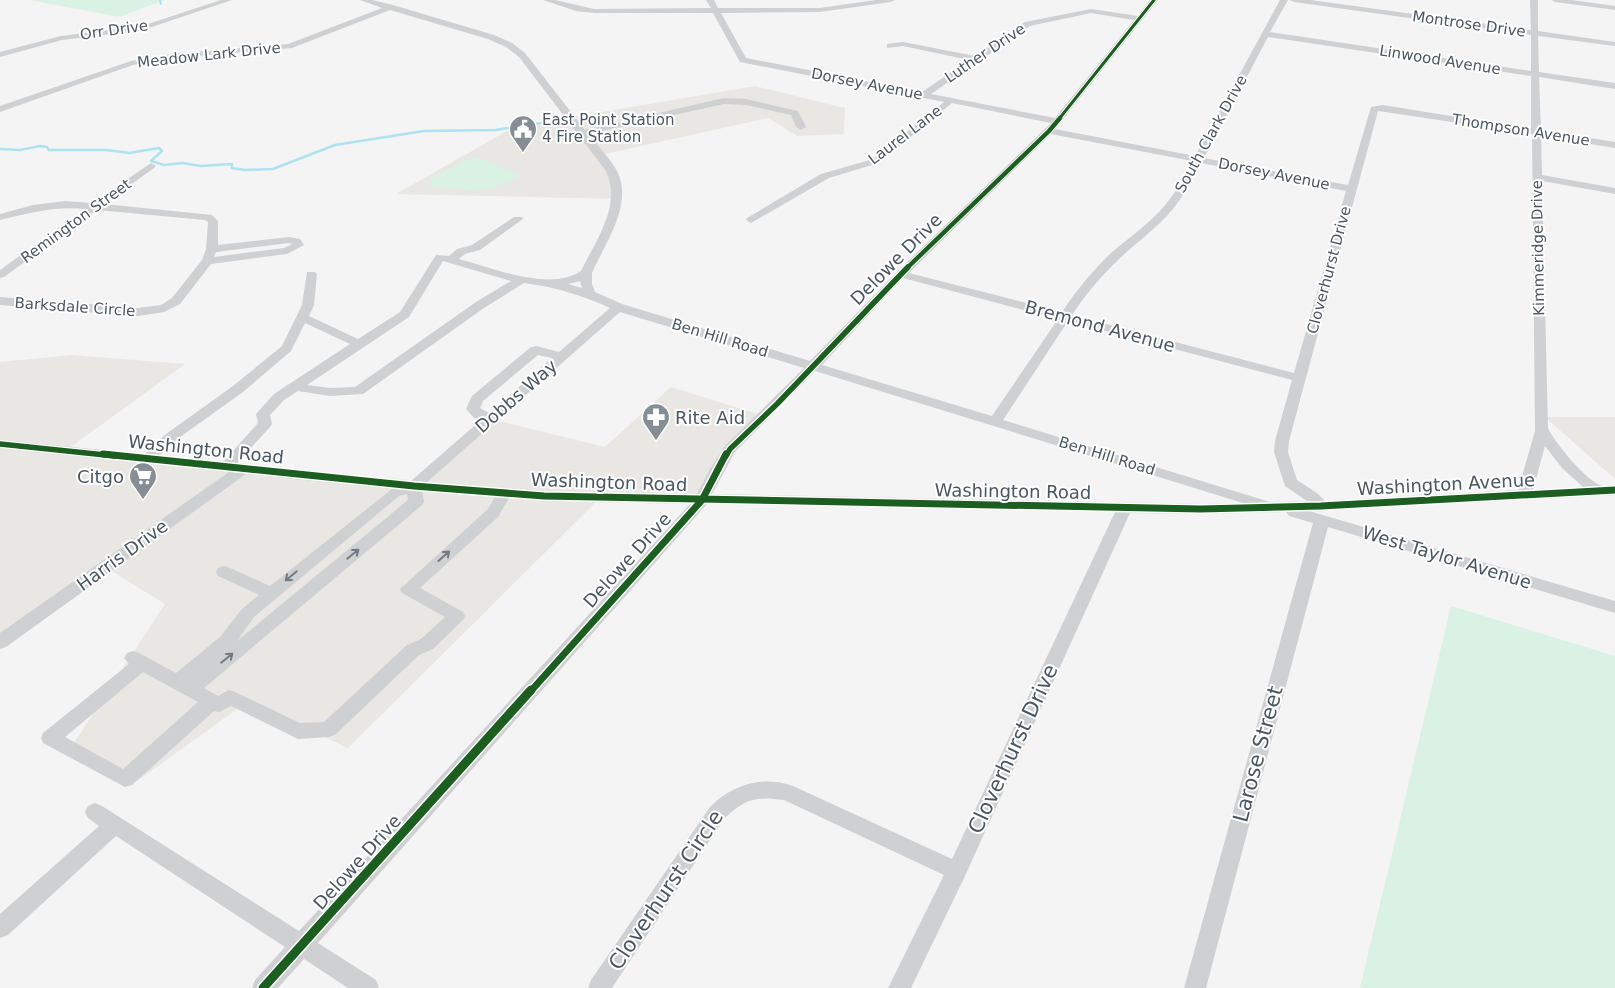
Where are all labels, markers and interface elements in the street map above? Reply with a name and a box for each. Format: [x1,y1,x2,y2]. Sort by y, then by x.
street label: Montrose Drive [1411,7,1527,41]
street label: Orr Drive [79,16,149,44]
street label: Luther Drive [941,19,1029,87]
street label: Meadow Lark Drive [136,39,282,71]
street label: Linwood Avenue [1378,42,1502,78]
street label: Dorsey Avenue [810,64,924,104]
street label: South Clark Drive [1171,72,1251,196]
street label: Laurel Lane [865,102,945,168]
street label: Thompson Avenue [1450,110,1591,150]
place label: East Point Station 4 Fire Station [542,111,674,146]
public building icon: East Point Station 4 Fire Station [508,114,538,153]
street label: Dorsey Avenue [1217,154,1331,194]
street label: Remington Street [17,175,135,267]
street label: Kimmeridge Drive [1528,180,1548,316]
street label: Cloverhurst Drive [1303,204,1355,336]
street label: Delowe Drive [846,209,946,309]
street label: Barksdale Circle [14,294,136,320]
street label: Bremond Avenue [1023,296,1177,356]
street label: Ben Hill Road [670,315,770,361]
street label: Dobbs Way [471,355,561,437]
pharmacy icon: Rite Aid [641,402,671,441]
place label: Rite Aid [675,407,745,428]
street label: Washington Road [127,430,285,468]
street label: Ben Hill Road [1057,433,1157,479]
supermarket icon: Citgo [128,461,158,500]
place label: Citgo [77,466,124,487]
street label: Washington Road [530,469,688,495]
street label: Washington Avenue [1356,469,1536,499]
street label: Washington Road [934,479,1092,503]
street label: Delowe Drive [579,508,675,612]
street label: Harris Drive [72,515,172,595]
street label: West Taylor Avenue [1360,521,1534,593]
one-way arrow [346,549,359,560]
one-way arrow [438,551,451,562]
one-way arrow [285,571,298,582]
one-way arrow [221,652,234,663]
street label: Cloverhurst Drive [963,661,1063,837]
street label: Larose Street [1228,683,1288,825]
street label: Cloverhurst Circle [604,806,728,974]
street label: Delowe Drive [309,810,405,914]

